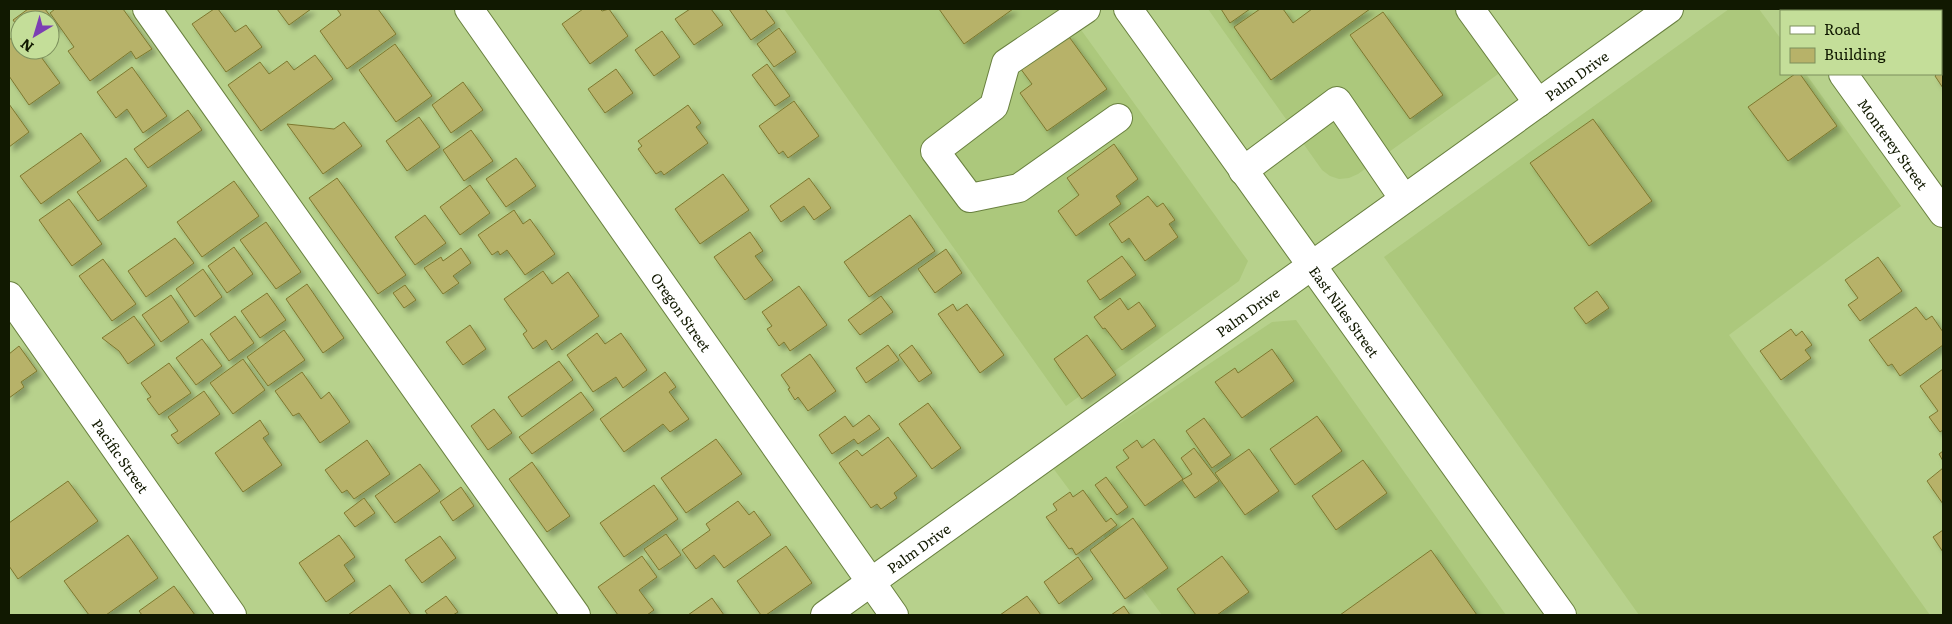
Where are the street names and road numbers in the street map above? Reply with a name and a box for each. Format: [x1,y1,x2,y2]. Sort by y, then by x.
street label: Palm Drive [1541,46,1612,105]
street label: Monterey Street [1854,94,1933,194]
street label: East Niles Street [1305,262,1384,361]
street label: Oregon Street [647,268,716,356]
street label: Palm Drive [1212,282,1283,341]
street label: Pacific Street [88,415,154,497]
street label: Palm Drive [883,518,954,578]

